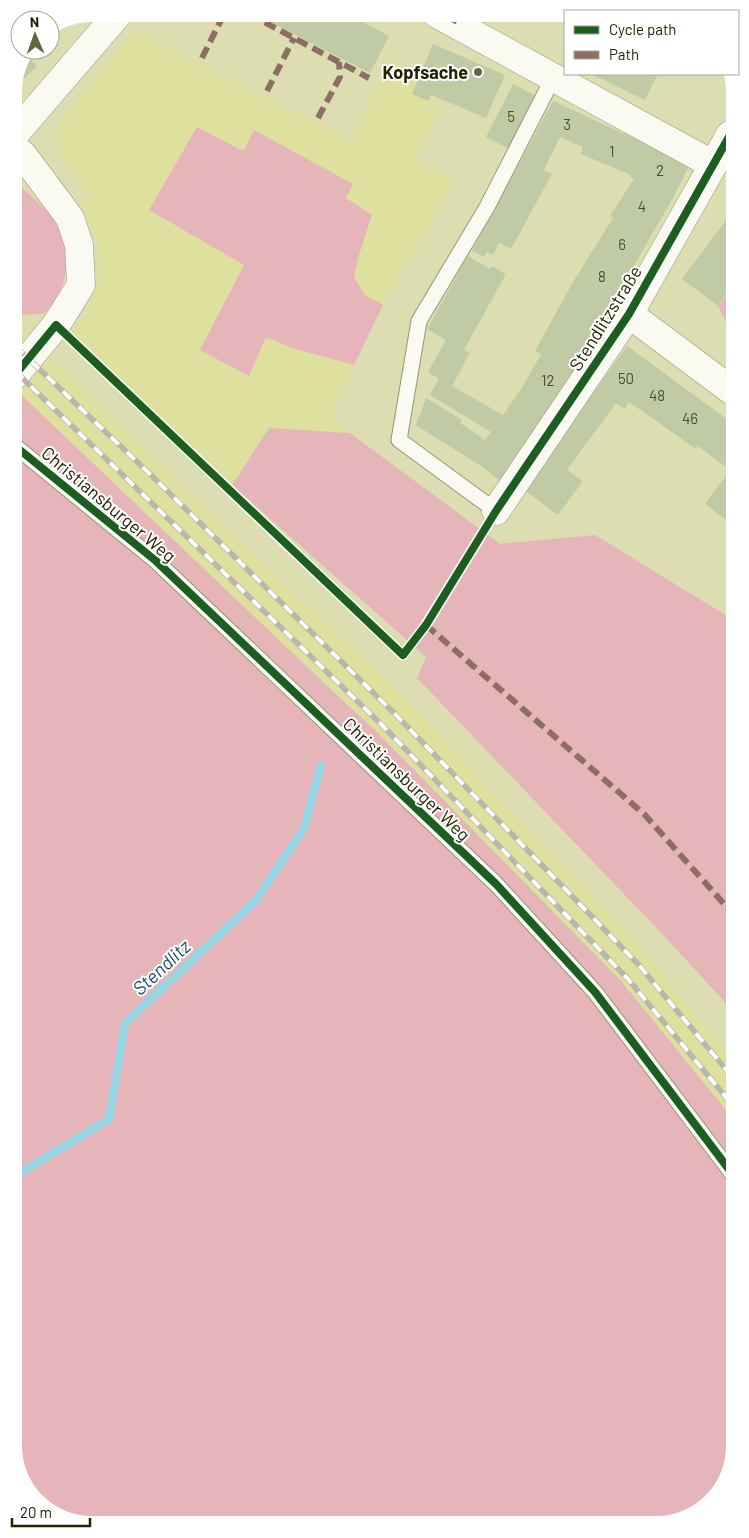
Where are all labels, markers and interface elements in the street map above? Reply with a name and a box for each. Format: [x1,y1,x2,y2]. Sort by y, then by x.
north arrow [10,10,60,60]
legend [564,10,739,75]
text: N [30,13,39,30]
text: Cycle path [609,20,676,38]
text: Path [609,45,639,63]
place label: Kopfsache [383,61,468,83]
marker: Kopfsache [472,66,484,78]
house number: 5 [507,107,515,125]
house number: 3 [563,115,571,133]
house number: 1 [609,142,615,160]
house number: 2 [656,161,664,179]
house number: 4 [638,197,646,215]
house number: 6 [618,235,626,253]
street label: Stendlitzstraße [564,261,646,375]
house number: 8 [598,267,606,285]
house number: 50 [618,369,634,387]
house number: 12 [541,371,555,389]
house number: 48 [649,386,665,404]
house number: 46 [682,409,698,427]
street label: Christiansburger Weg [37,441,181,567]
street label: Christiansburger Weg [339,713,475,845]
water label: Stendlitz [127,934,195,1000]
scale bar [12,1496,90,1528]
text: 20 m [20,1503,52,1521]

